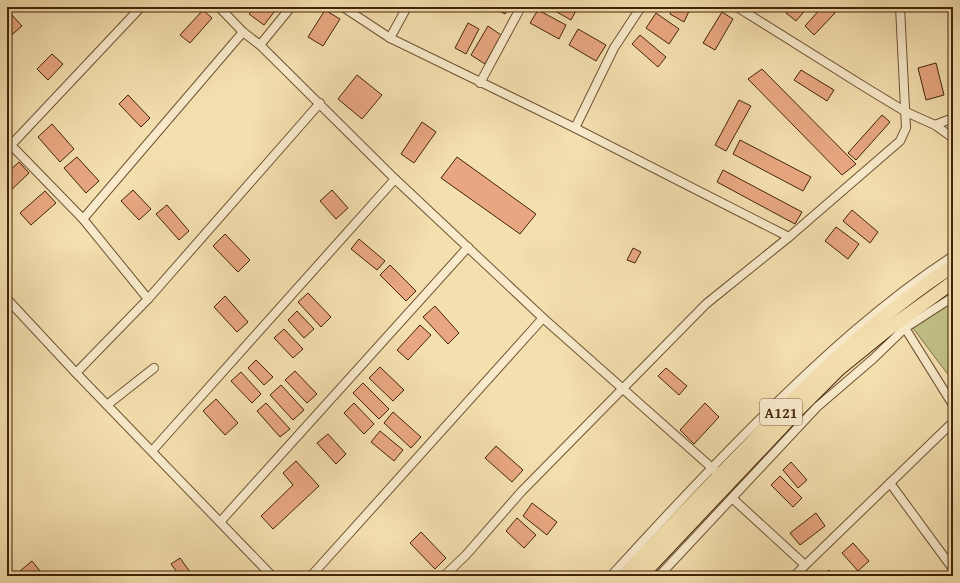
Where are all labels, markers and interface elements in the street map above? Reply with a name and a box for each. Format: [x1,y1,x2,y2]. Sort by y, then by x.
road number: A121 [760,399,802,425]

